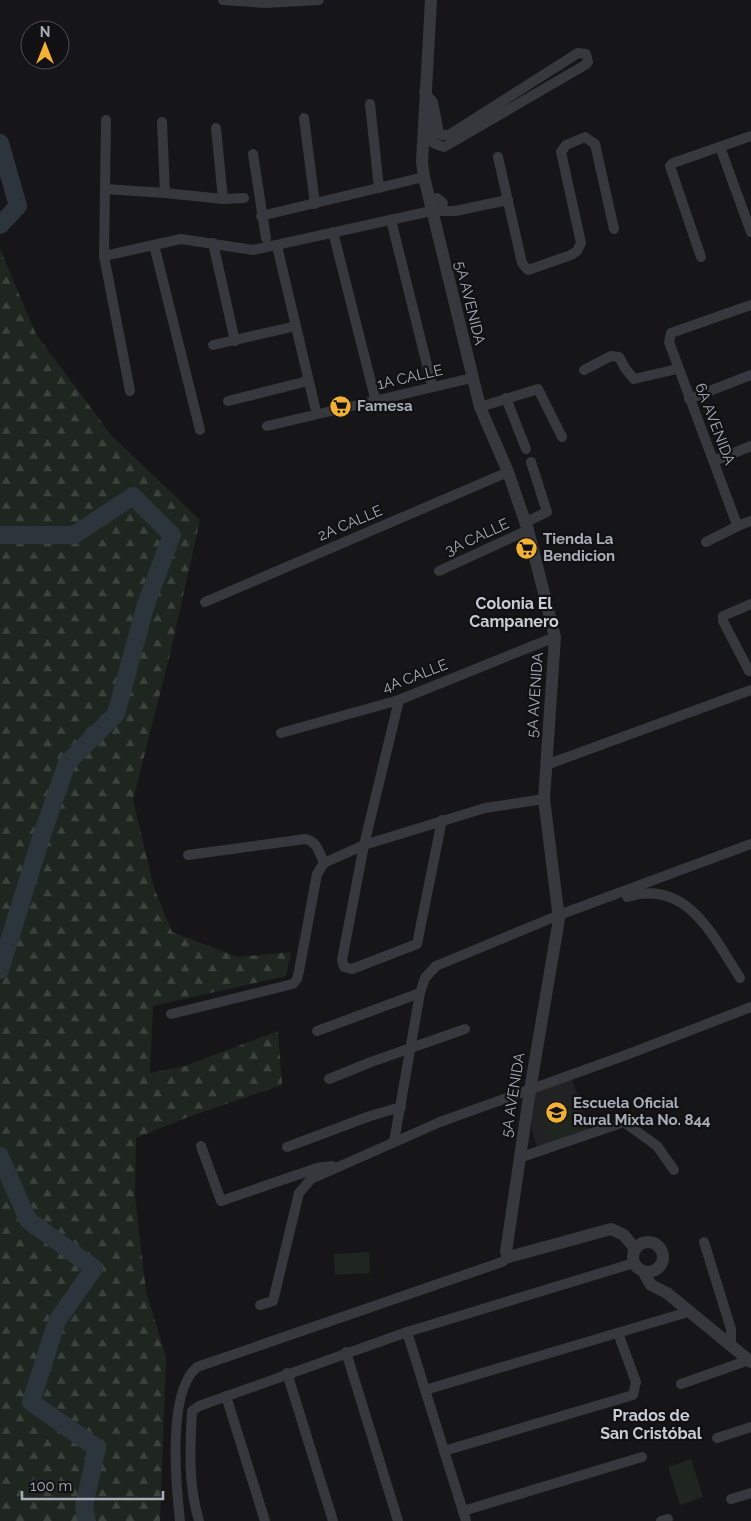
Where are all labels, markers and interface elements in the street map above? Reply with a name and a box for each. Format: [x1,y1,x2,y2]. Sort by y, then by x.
north arrow [20,20,70,70]
text: N [40,24,50,40]
street label: 5A AVENIDA [451,259,489,347]
street label: 1A CALLE [375,361,445,393]
street label: 6A AVENIDA [691,381,739,467]
supermarket icon: Famesa [329,394,353,418]
place label: Famesa [357,397,413,415]
street label: 2A CALLE [315,501,385,545]
street label: 3A CALLE [442,514,512,560]
place label: Tienda La Bendicion [543,530,615,565]
supermarket icon: Tienda La Bendicion [515,536,539,560]
district label: Colonia El Campanero [469,594,559,631]
street label: 5A AVENIDA [523,652,547,738]
street label: 4A CALLE [380,655,450,697]
street label: 5A AVENIDA [497,1051,529,1139]
place label: Escuela Oficial Rural Mixta No. 844 [573,1094,711,1129]
school or university icon: Escuela Oficial Rural Mixta No. 844 [545,1100,569,1124]
district label: Prados de San Cristóbal [600,1406,703,1443]
scale bar [22,1468,164,1500]
text: 100 m [30,1477,72,1495]

